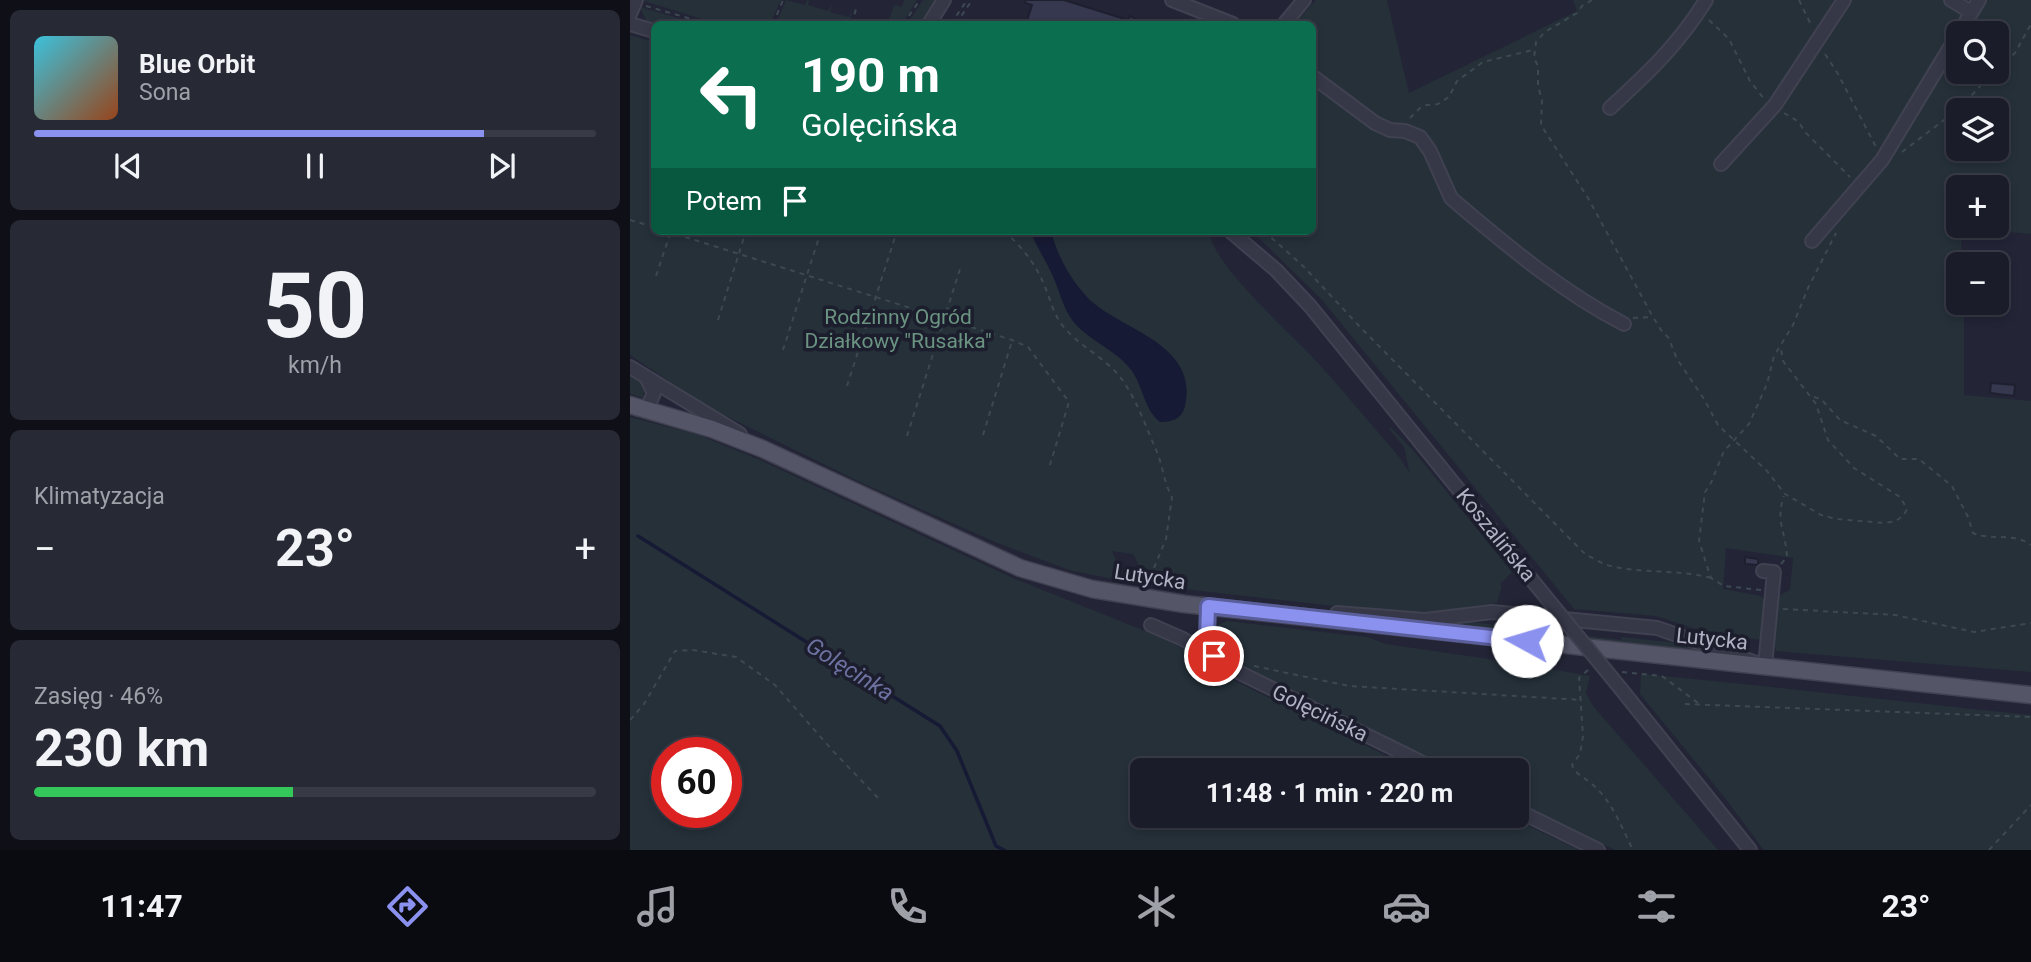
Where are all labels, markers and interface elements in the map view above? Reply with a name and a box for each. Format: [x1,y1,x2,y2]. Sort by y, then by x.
map controls [1946,21,2009,315]
button: search [1946,21,2009,84]
text: 190 m [801,47,940,104]
text: Blue Orbit [139,49,255,79]
icon: left [686,49,777,140]
text: Sona [139,79,191,106]
button: layers [1946,98,2009,161]
text: Golęcińska [801,106,958,144]
icon: previous [109,147,147,185]
icon: pause [296,147,334,185]
icon: next [483,147,521,185]
button: + [1946,175,2009,238]
icon: arrive [776,182,814,220]
text: Potem [686,186,762,216]
button: − [1946,252,2009,315]
text: 50 [263,253,367,359]
park label: Rodzinny Ogród Działkowy "Rusałka" [804,305,992,353]
text: km/h [288,352,342,379]
text: Klimatyzacja [34,483,165,510]
street label: Koszalińska [1451,484,1541,586]
text: 23° [275,518,355,579]
text: − [34,527,56,571]
text: + [574,527,596,571]
street label: Lutycka [1112,560,1188,594]
position arrow [1490,604,1564,678]
street label: Lutycka [1675,623,1749,655]
pin [1184,626,1244,686]
water label: Golęcinka [801,632,898,707]
icon: arrive [1195,637,1233,675]
street label: Golęcińska [1268,680,1372,746]
text: Zasięg · 46% [34,683,163,710]
text: 230 km [34,718,209,779]
speed limit sign: 60 [651,737,742,828]
text: 11:48 · 1 min · 220 m [1206,778,1453,808]
icon: directions [383,882,432,931]
icon: music [633,882,682,931]
icon: phone [883,882,932,931]
icon: climate [1132,882,1181,931]
icon: car [1382,882,1431,931]
icon: filters [1632,882,1681,931]
text: 11:47 [100,887,183,925]
text: 23° [1881,887,1931,925]

